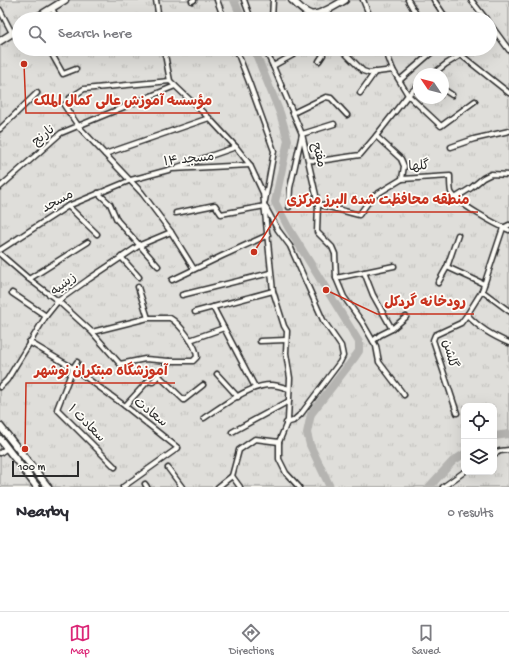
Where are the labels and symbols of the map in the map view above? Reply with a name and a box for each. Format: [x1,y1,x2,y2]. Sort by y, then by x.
north arrow [413,68,449,104]
callout: مؤسسه آموزش عالی کمال الملک [26,87,220,113]
text: مؤسسه آموزش عالی کمال الملک [34,92,212,111]
street label: نارنج [29,122,59,150]
street label: مفتح [308,141,328,169]
street label: مسجد ۱۴ [163,150,215,170]
street label: گلها [408,157,430,175]
callout: منطقه محافظت شده البرز مرکزی [279,186,478,212]
street label: مسجد [40,187,76,217]
text: منطقه محافظت شده البرز مرکزی [287,191,469,210]
street label: زینبیه [48,270,80,300]
callout: رودخانه گردکل [377,288,474,314]
text: رودخانه گردکل [384,292,466,312]
street label: گلشن [438,338,462,370]
callout: آموزشگاه مبتکران نوشهر [26,357,175,383]
text: آموزشگاه مبتکران نوشهر [33,361,169,381]
street label: سعادت [130,395,170,431]
street label: سعادت ۱ [64,402,108,446]
scale bar [12,459,79,478]

